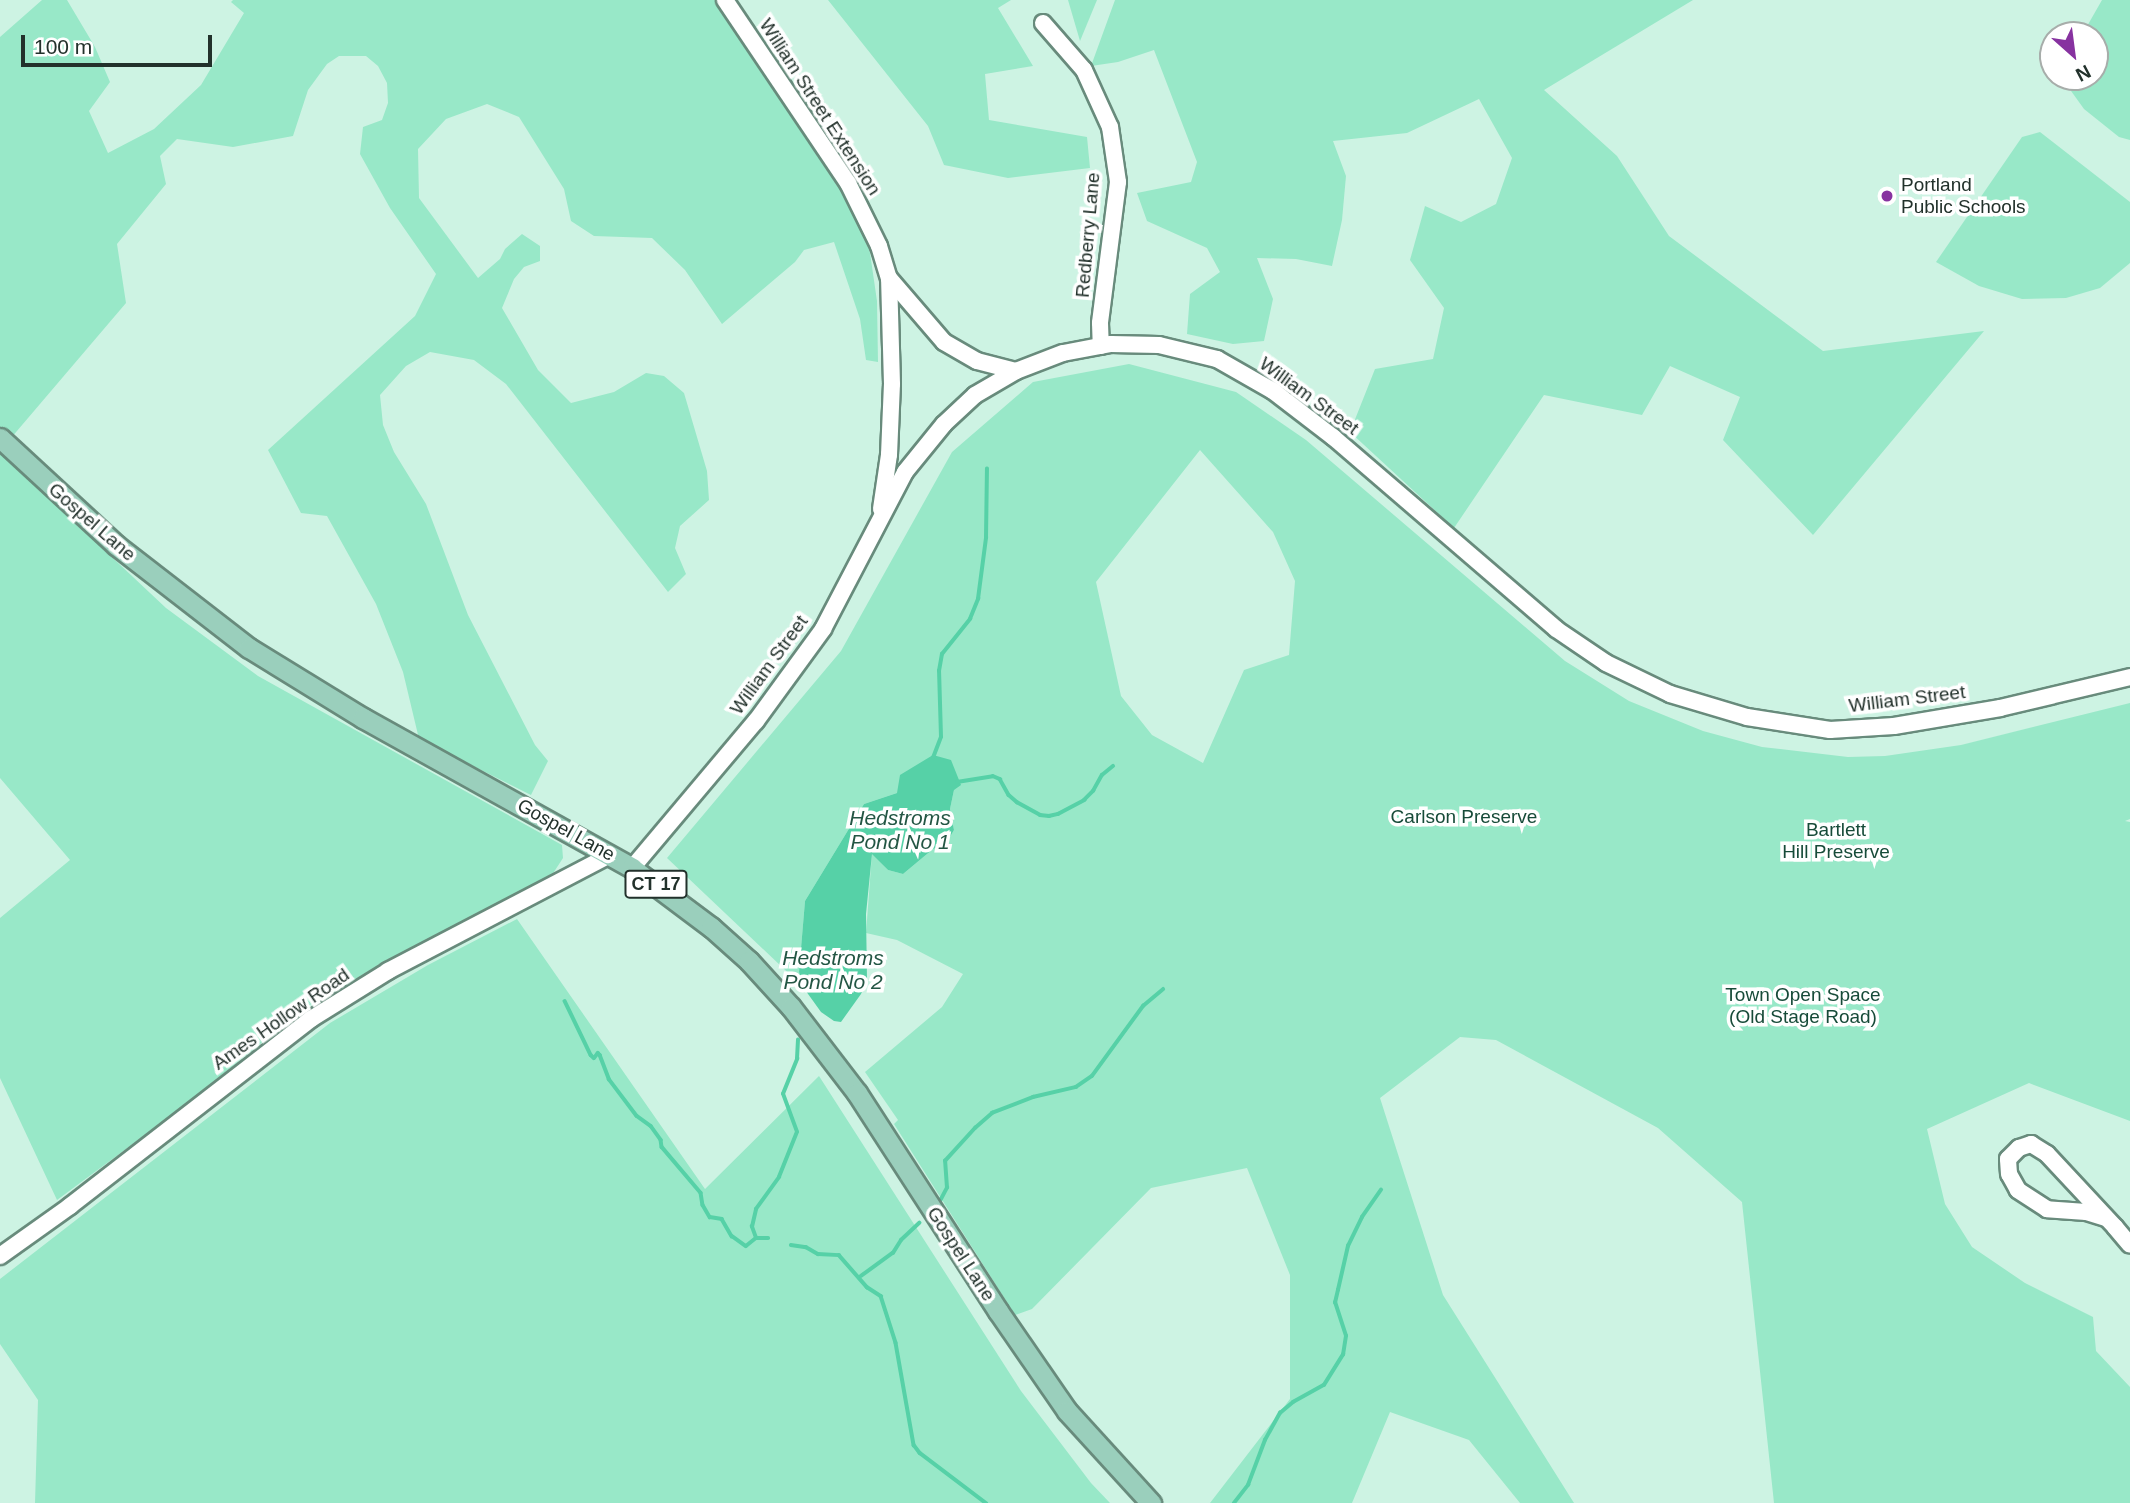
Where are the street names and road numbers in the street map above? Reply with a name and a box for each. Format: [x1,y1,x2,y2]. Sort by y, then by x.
street label: William Street Extension [754,14,886,200]
street label: Redberry Lane [1071,171,1105,299]
street label: William Street [1255,352,1363,440]
street label: Gospel Lane [44,478,140,566]
street label: William Street [725,611,813,719]
street label: William Street [1847,681,1967,717]
street label: Gospel Lane [513,794,619,866]
road number: CT 17 [623,870,689,898]
street label: Ames Hollow Road [208,963,354,1075]
street label: Gospel Lane [922,1203,1000,1305]

